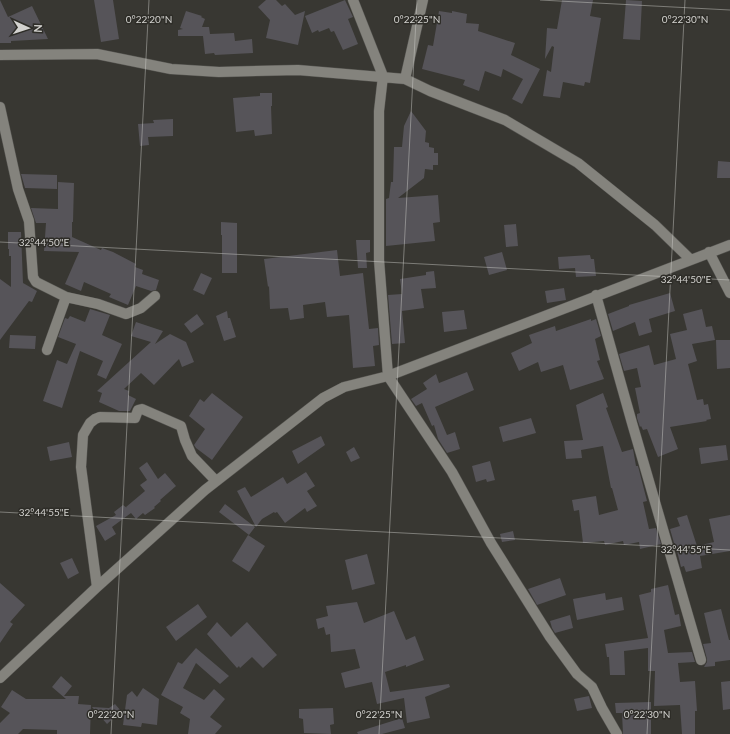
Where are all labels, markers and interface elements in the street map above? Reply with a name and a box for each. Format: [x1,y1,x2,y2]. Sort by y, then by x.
north arrow [8,8,48,48]
text: 0°22'20"N [126,13,172,25]
text: 0°22'25"N [394,13,440,25]
text: 0°22'30"N [662,13,708,25]
text: N [32,24,45,33]
text: 32°44'50"E [19,236,69,248]
text: 32°44'50"E [661,273,711,285]
text: 32°44'55"E [19,506,69,518]
text: 32°44'55"E [661,543,711,555]
text: 0°22'20"N [88,708,134,720]
text: 0°22'25"N [356,708,402,720]
text: 0°22'30"N [624,708,670,720]

